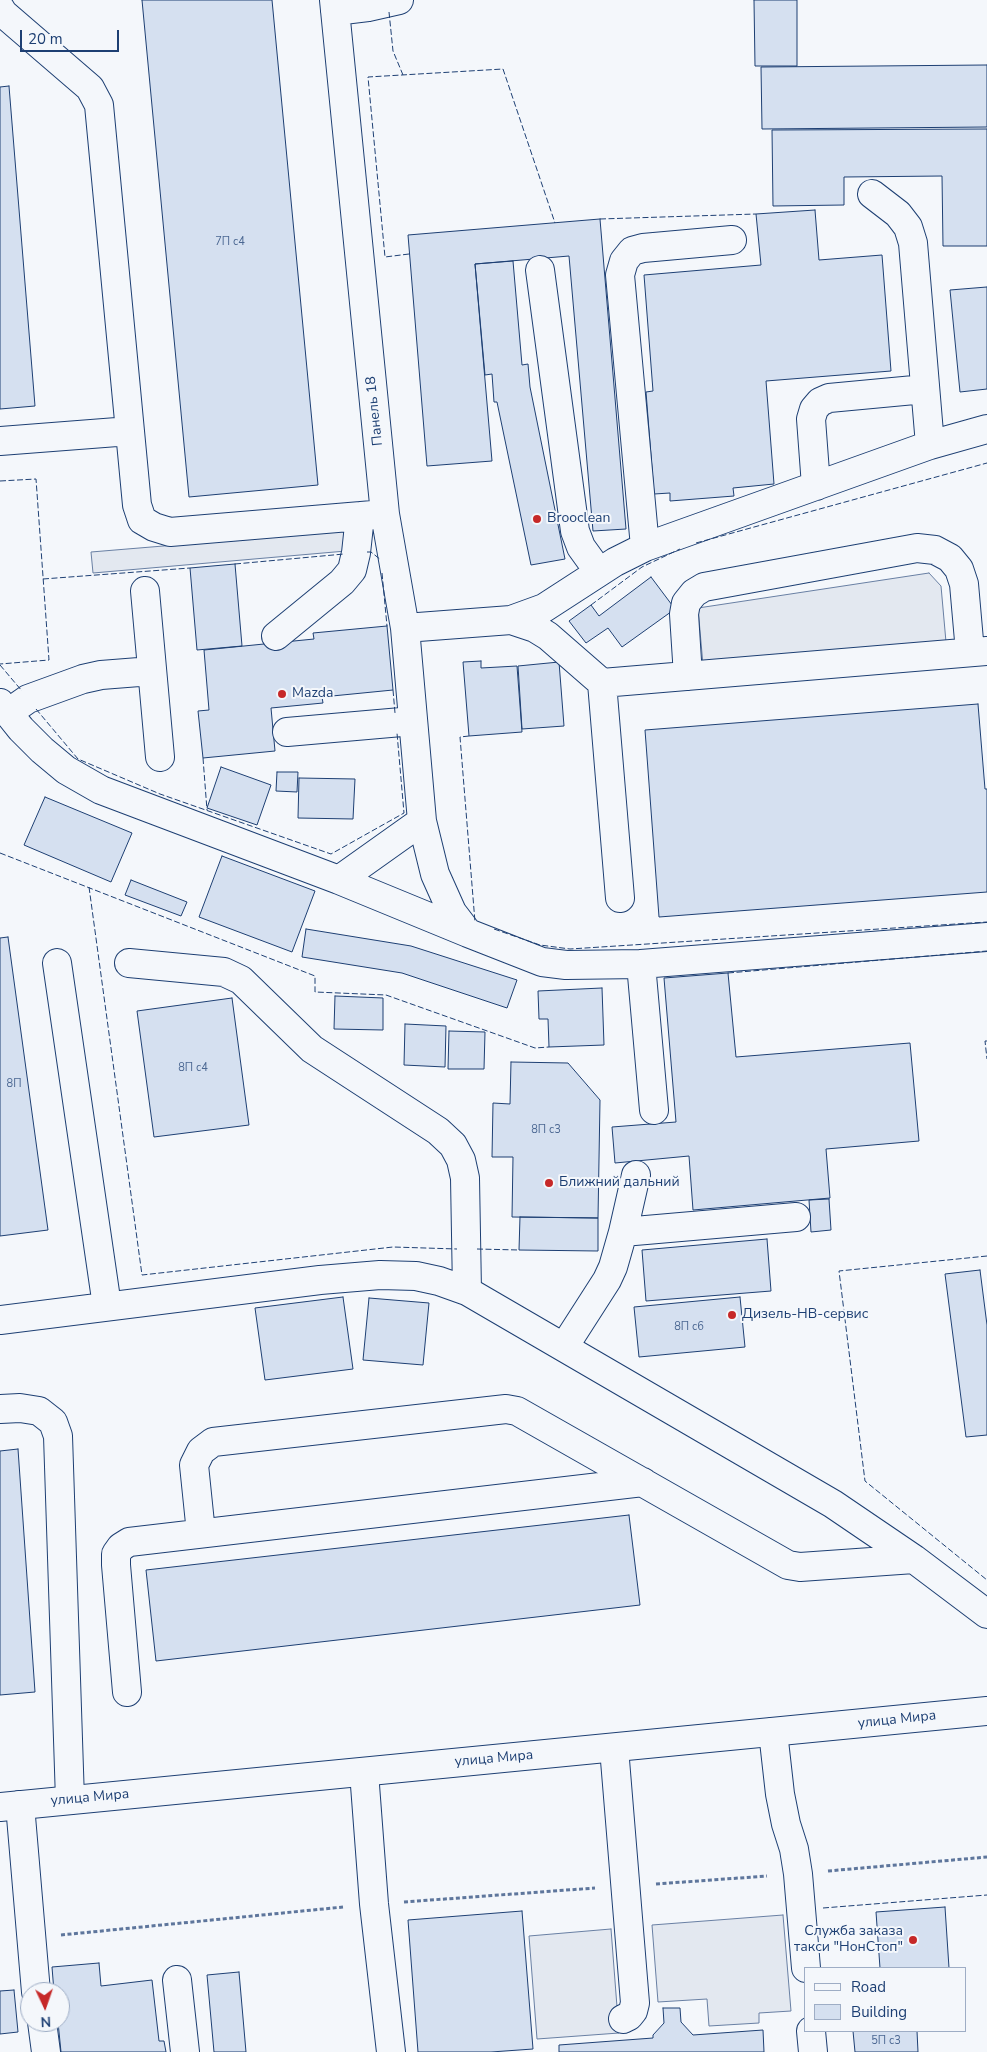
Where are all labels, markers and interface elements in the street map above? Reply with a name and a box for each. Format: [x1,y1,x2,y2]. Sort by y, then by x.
scale bar [22,20,121,52]
text: 20 m [28,29,63,49]
house number: 7П с4 [215,235,245,249]
street label: Панель 18 [363,375,387,447]
place label: Brooсlean [547,511,610,527]
marker: Brooсlean [531,513,543,525]
place label: Mazda [292,686,333,702]
marker: Mazda [276,688,288,700]
house number: 8П с4 [178,1061,208,1075]
house number: 8П [7,1077,21,1091]
house number: 8П с3 [531,1123,561,1137]
place label: Ближний дальний [559,1175,680,1191]
marker: Ближний дальний [543,1177,555,1189]
place label: Дизель-НВ-сервис [742,1307,868,1323]
marker: Дизель-НВ-сервис [726,1309,738,1321]
house number: 8П с6 [674,1320,704,1334]
street label: улица Мира [857,1708,937,1732]
street label: улица Мира [454,1747,534,1771]
street label: улица Мира [50,1786,130,1810]
place label: Служба заказа такси "НонСтоп" [794,1924,903,1956]
marker: Служба заказа такси "НонСтоп" [907,1934,919,1946]
legend [804,1967,967,2032]
text: Road [851,1977,886,1997]
north arrow [20,1982,70,2032]
text: Building [851,2002,907,2022]
text: N [40,2012,51,2031]
house number: 5П с3 [871,2034,901,2048]

